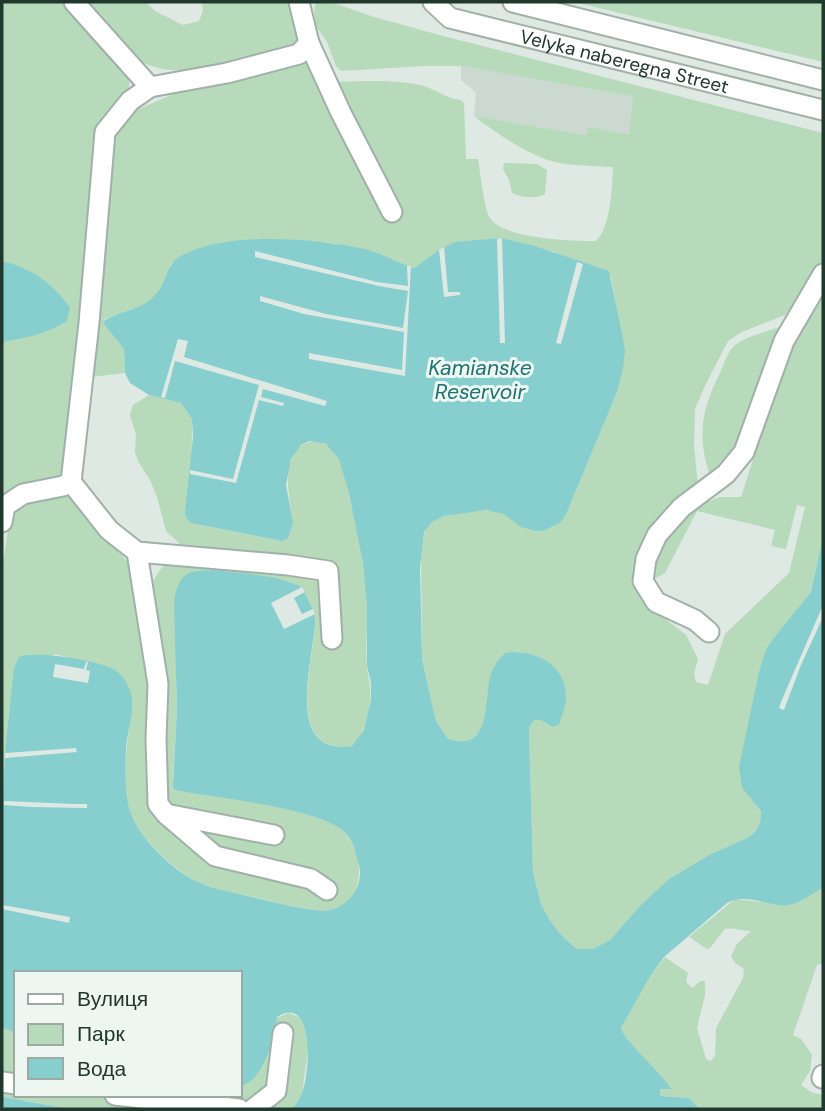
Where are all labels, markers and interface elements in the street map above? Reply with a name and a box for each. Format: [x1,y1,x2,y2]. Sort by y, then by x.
street label: Velyka naberegna Street [517,24,731,99]
water label: Kamianske Reservoir [428,354,532,406]
legend [14,971,242,1097]
text: Вулиця [77,985,148,1013]
text: Парк [77,1020,125,1048]
text: Вода [77,1055,126,1083]

